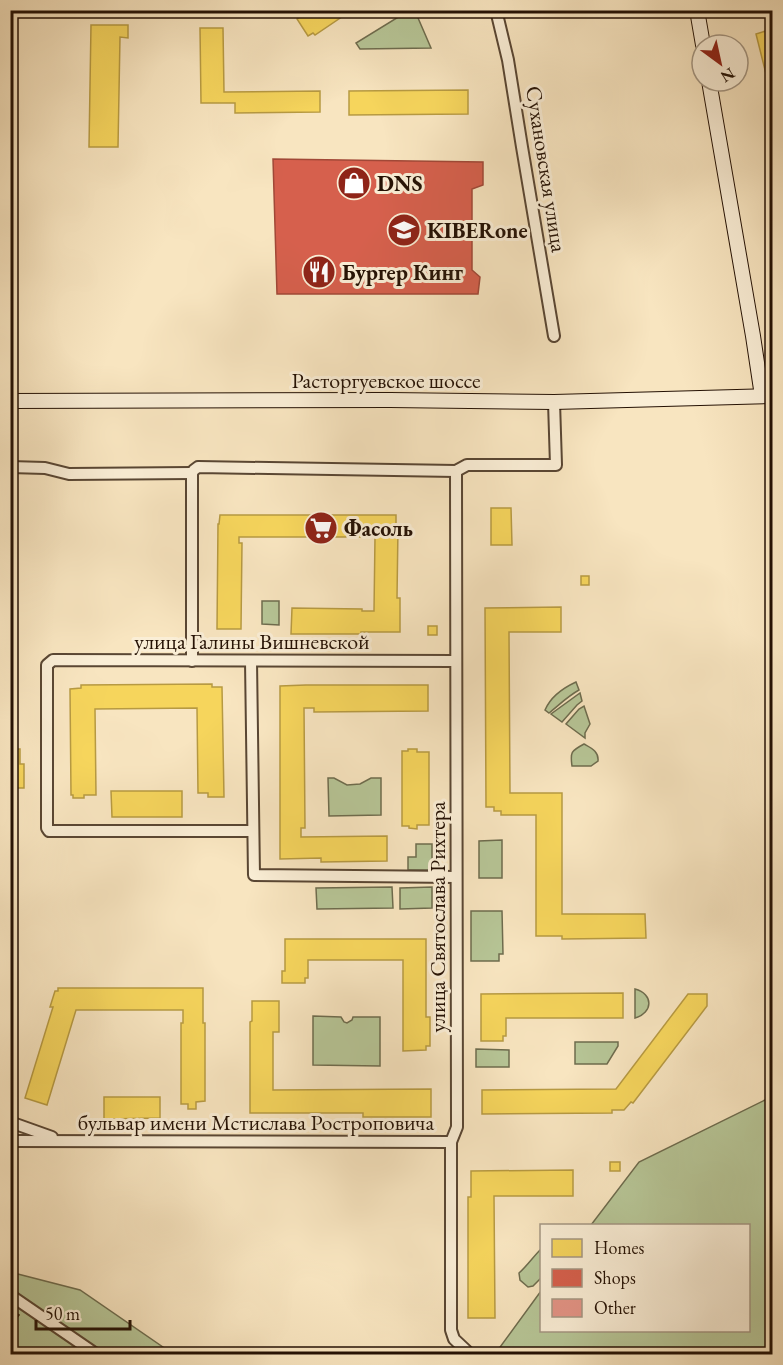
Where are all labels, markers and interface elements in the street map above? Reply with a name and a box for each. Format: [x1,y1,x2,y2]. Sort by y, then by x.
north arrow [690,33,750,93]
text: N [717,63,739,88]
street label: Сухановская улица [519,84,574,255]
shop icon: DNS [336,165,372,201]
place label: DNS [377,169,423,198]
school or university icon: KIBERone [386,212,422,248]
place label: KIBERone [427,216,528,245]
restaurant icon: Бургер Кинг [301,254,337,290]
place label: Бургер Кинг [342,258,463,287]
street label: Расторгуевское шоссе [291,366,481,395]
supermarket icon: Фасоль [303,510,339,546]
place label: Фасоль [344,514,413,543]
street label: улица Галины Вишневской [134,627,370,656]
street label: улица Святослава Рихтера [423,801,452,1033]
street label: бульвар имени Мстислава Ростроповича [78,1108,434,1137]
legend [540,1224,750,1332]
text: Homes [594,1236,645,1259]
text: Shops [594,1266,636,1289]
scale bar [36,1293,130,1331]
text: Other [594,1296,636,1319]
text: 50 m [45,1302,80,1325]

